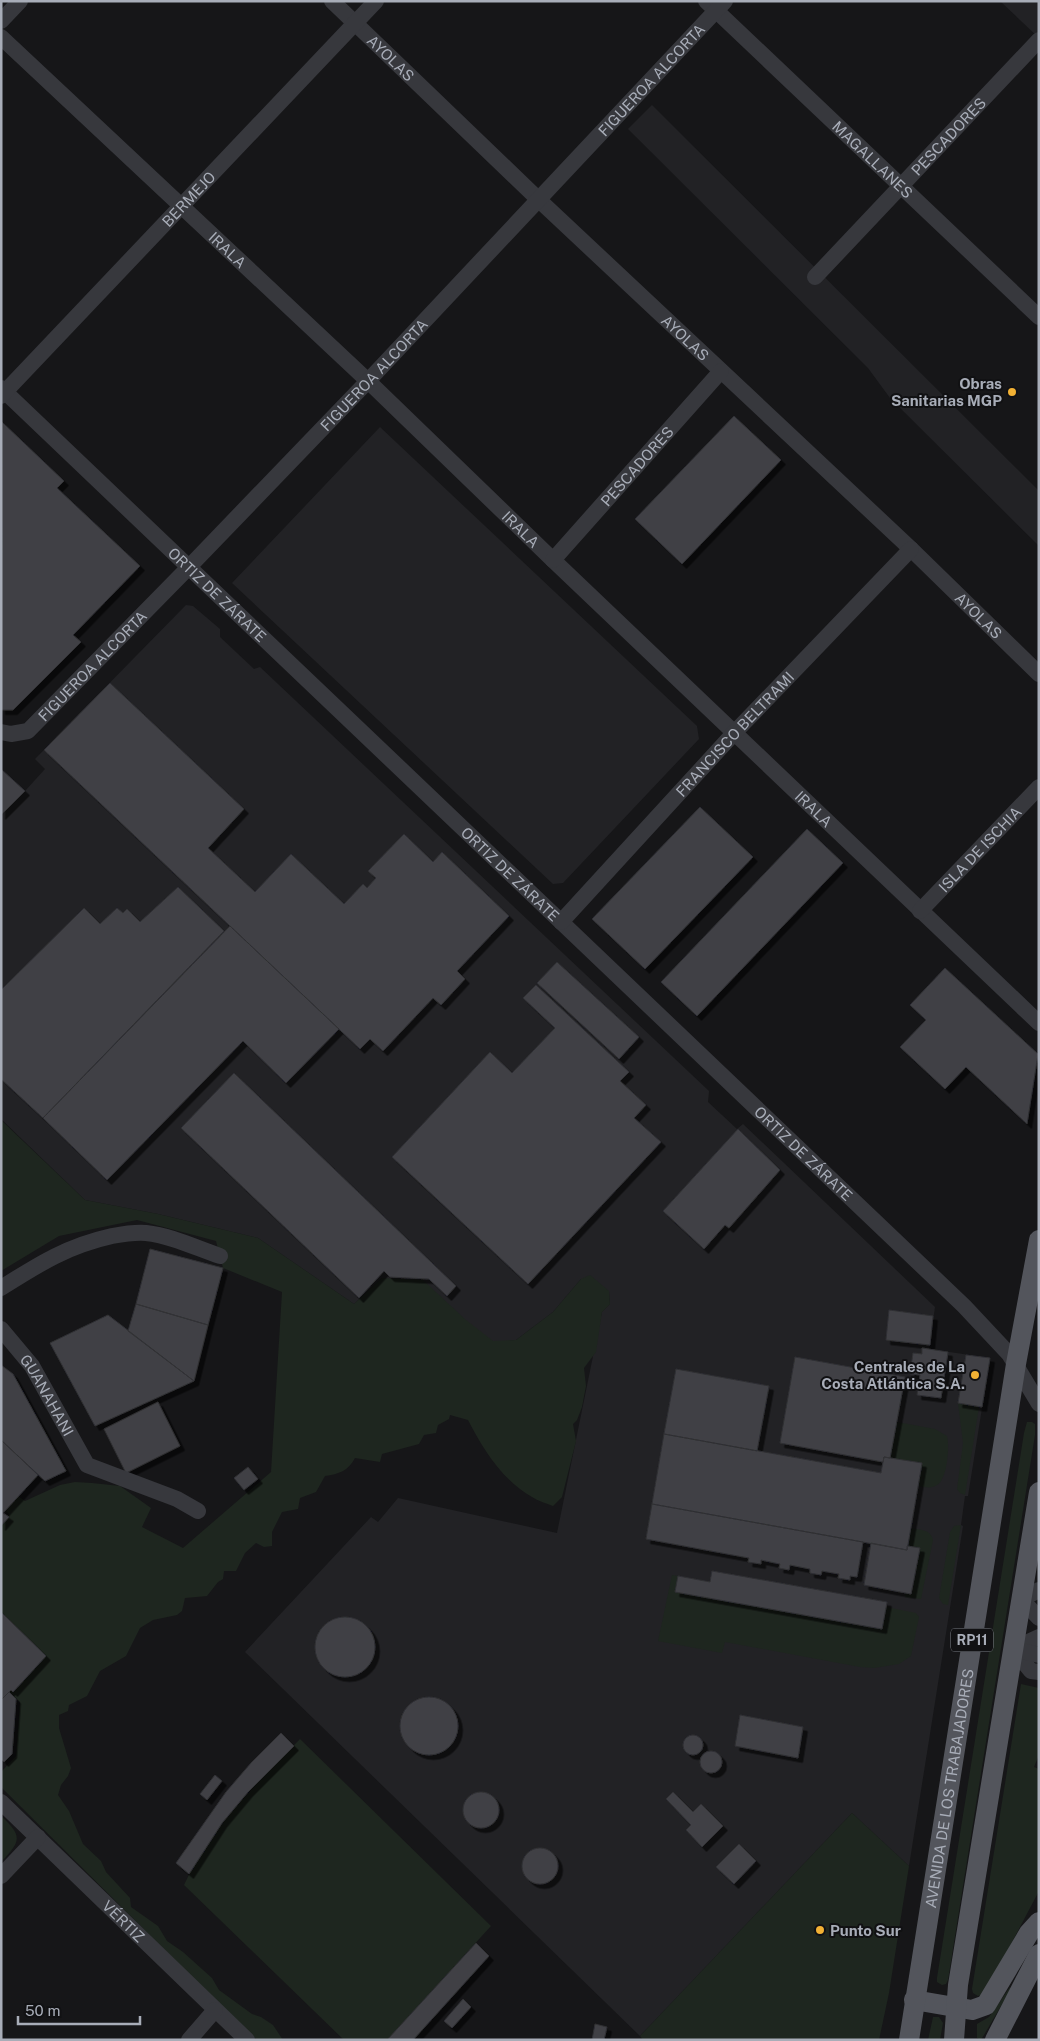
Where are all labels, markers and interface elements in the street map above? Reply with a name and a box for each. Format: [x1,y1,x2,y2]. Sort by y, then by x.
street label: FIGUEROA ALCORTA [594,20,708,139]
street label: AYOLAS [364,31,418,84]
street label: PESCADORES [908,94,989,178]
street label: MAGALLANES [829,117,916,201]
street label: BERMEJO [158,168,218,230]
street label: IRALA [206,228,250,271]
street label: AYOLAS [658,311,713,364]
street label: FIGUEROA ALCORTA [317,315,431,434]
place label: Obras Sanitarias MGP [891,375,1002,409]
marker: Obras Sanitarias MGP [1006,386,1018,398]
street label: PESCADORES [597,423,676,509]
street label: IRALA [499,507,543,551]
street label: ORTIZ DE ZÁRATE [165,544,270,645]
street label: AYOLAS [952,589,1006,642]
street label: FIGUEROA ALCORTA [34,607,150,724]
street label: FRANCISCO BELTRAMI [672,668,797,800]
street label: IRALA [792,787,836,830]
street label: ISLA DE ISCHIA [935,803,1025,895]
street label: ORTIZ DE ZÁRATE [458,823,563,924]
street label: ORTIZ DE ZÁRATE [751,1103,856,1204]
street label: GUANAHANI [17,1351,78,1439]
place label: Centrales de La Costa Atlántica S.A. [821,1358,965,1392]
marker: Centrales de La Costa Atlántica S.A. [969,1369,981,1381]
road number: RP11 [951,1628,993,1652]
street label: AVENIDA DE LOS TRABAJADORES [922,1667,976,1909]
street label: VÉRTIZ [99,1897,149,1945]
place label: Punto Sur [830,1922,901,1939]
marker: Punto Sur [814,1924,826,1936]
scale bar [18,1994,140,2026]
text: 50 m [25,2002,60,2019]

